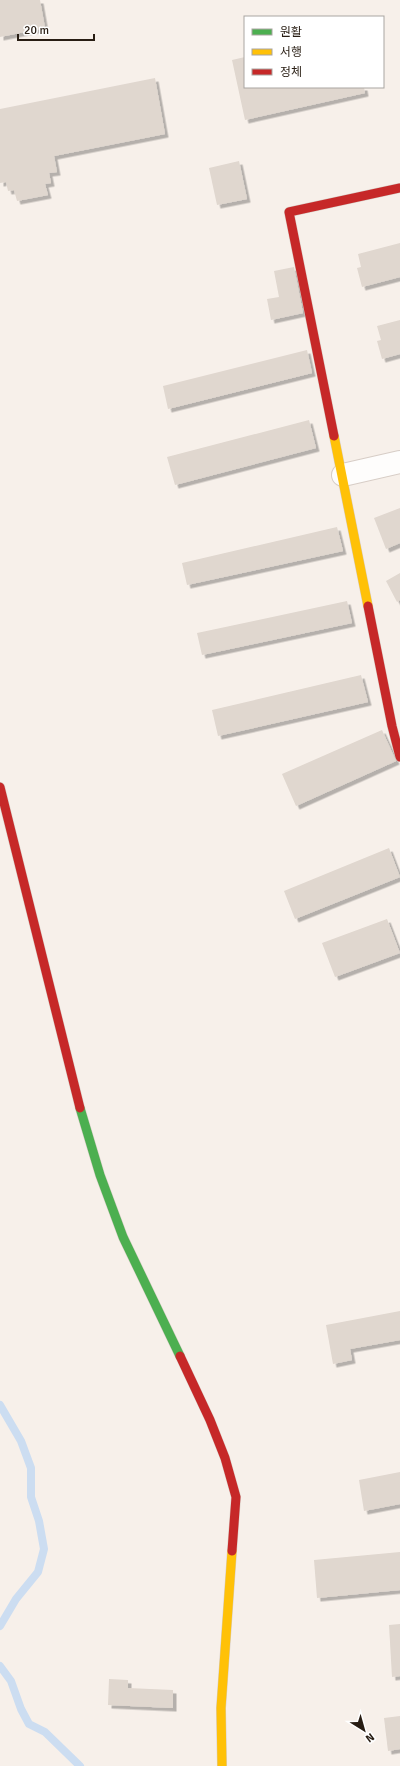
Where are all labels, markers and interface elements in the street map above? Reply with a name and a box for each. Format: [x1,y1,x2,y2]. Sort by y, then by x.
scale bar [18,16,94,42]
legend [244,16,384,88]
text: 20 m [24,23,49,38]
text: 원활 [280,25,302,40]
text: 서행 [280,45,302,60]
text: 정체 [280,65,302,80]
north arrow [344,1710,384,1750]
text: N [363,1730,377,1745]

